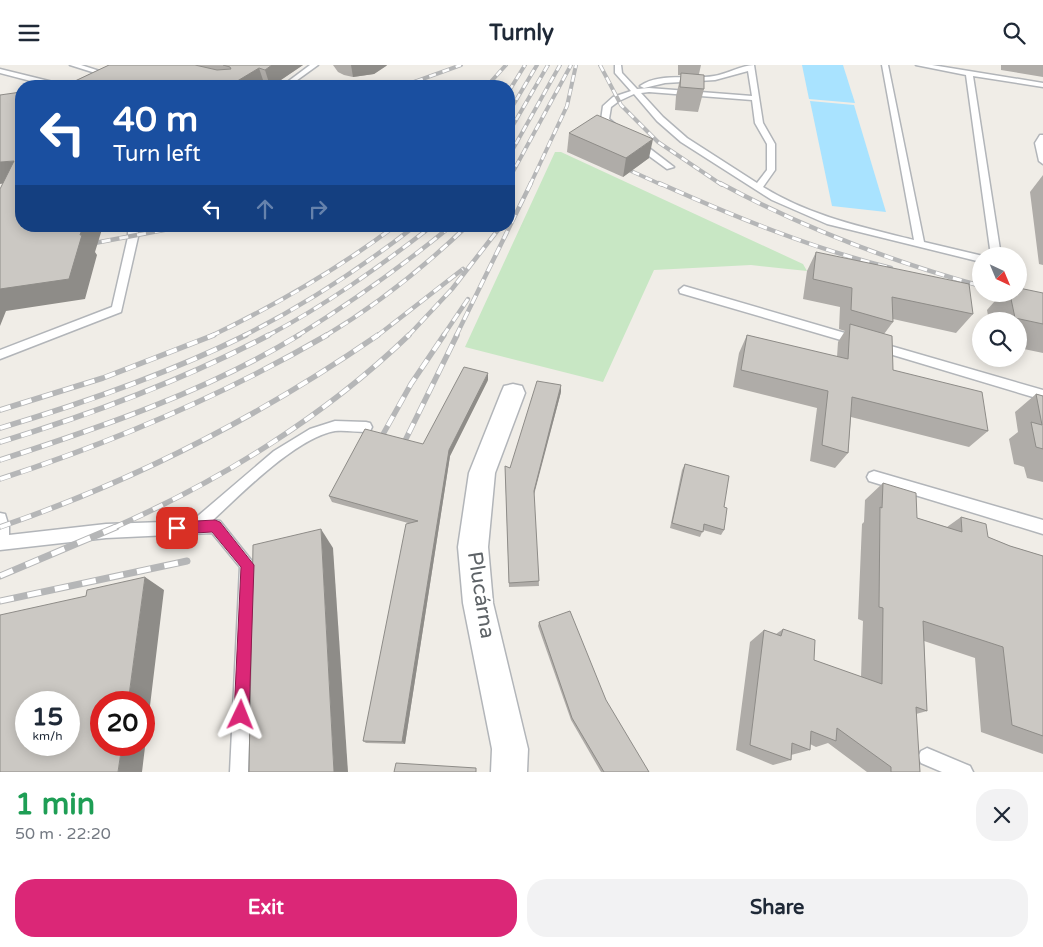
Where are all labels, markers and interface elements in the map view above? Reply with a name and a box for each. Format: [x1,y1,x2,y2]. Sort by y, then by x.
icon: menu [15,19,43,47]
icon: search [1000,19,1028,47]
text: Turnly [489,20,554,46]
text: 40 m [113,99,198,141]
icon: left [30,100,95,165]
text: Turn left [113,141,201,167]
icon: left [198,195,226,223]
icon: ahead [251,195,279,223]
icon: right [304,195,332,223]
north arrow [972,247,1028,303]
map controls [972,247,1027,367]
button: search [972,312,1027,367]
pin [156,507,198,549]
icon: arrive [163,514,191,542]
street label: Plucárna [462,550,500,640]
position arrow [214,688,266,740]
speed limit sign: 20 [90,691,155,756]
text: 15 [32,702,63,732]
text: km/h [32,729,63,743]
text: 1 min [15,786,95,823]
button: close [976,789,1028,841]
text: 50 m · 22:20 [15,824,111,844]
button: Exit [15,879,517,937]
button: Share [527,879,1028,937]

